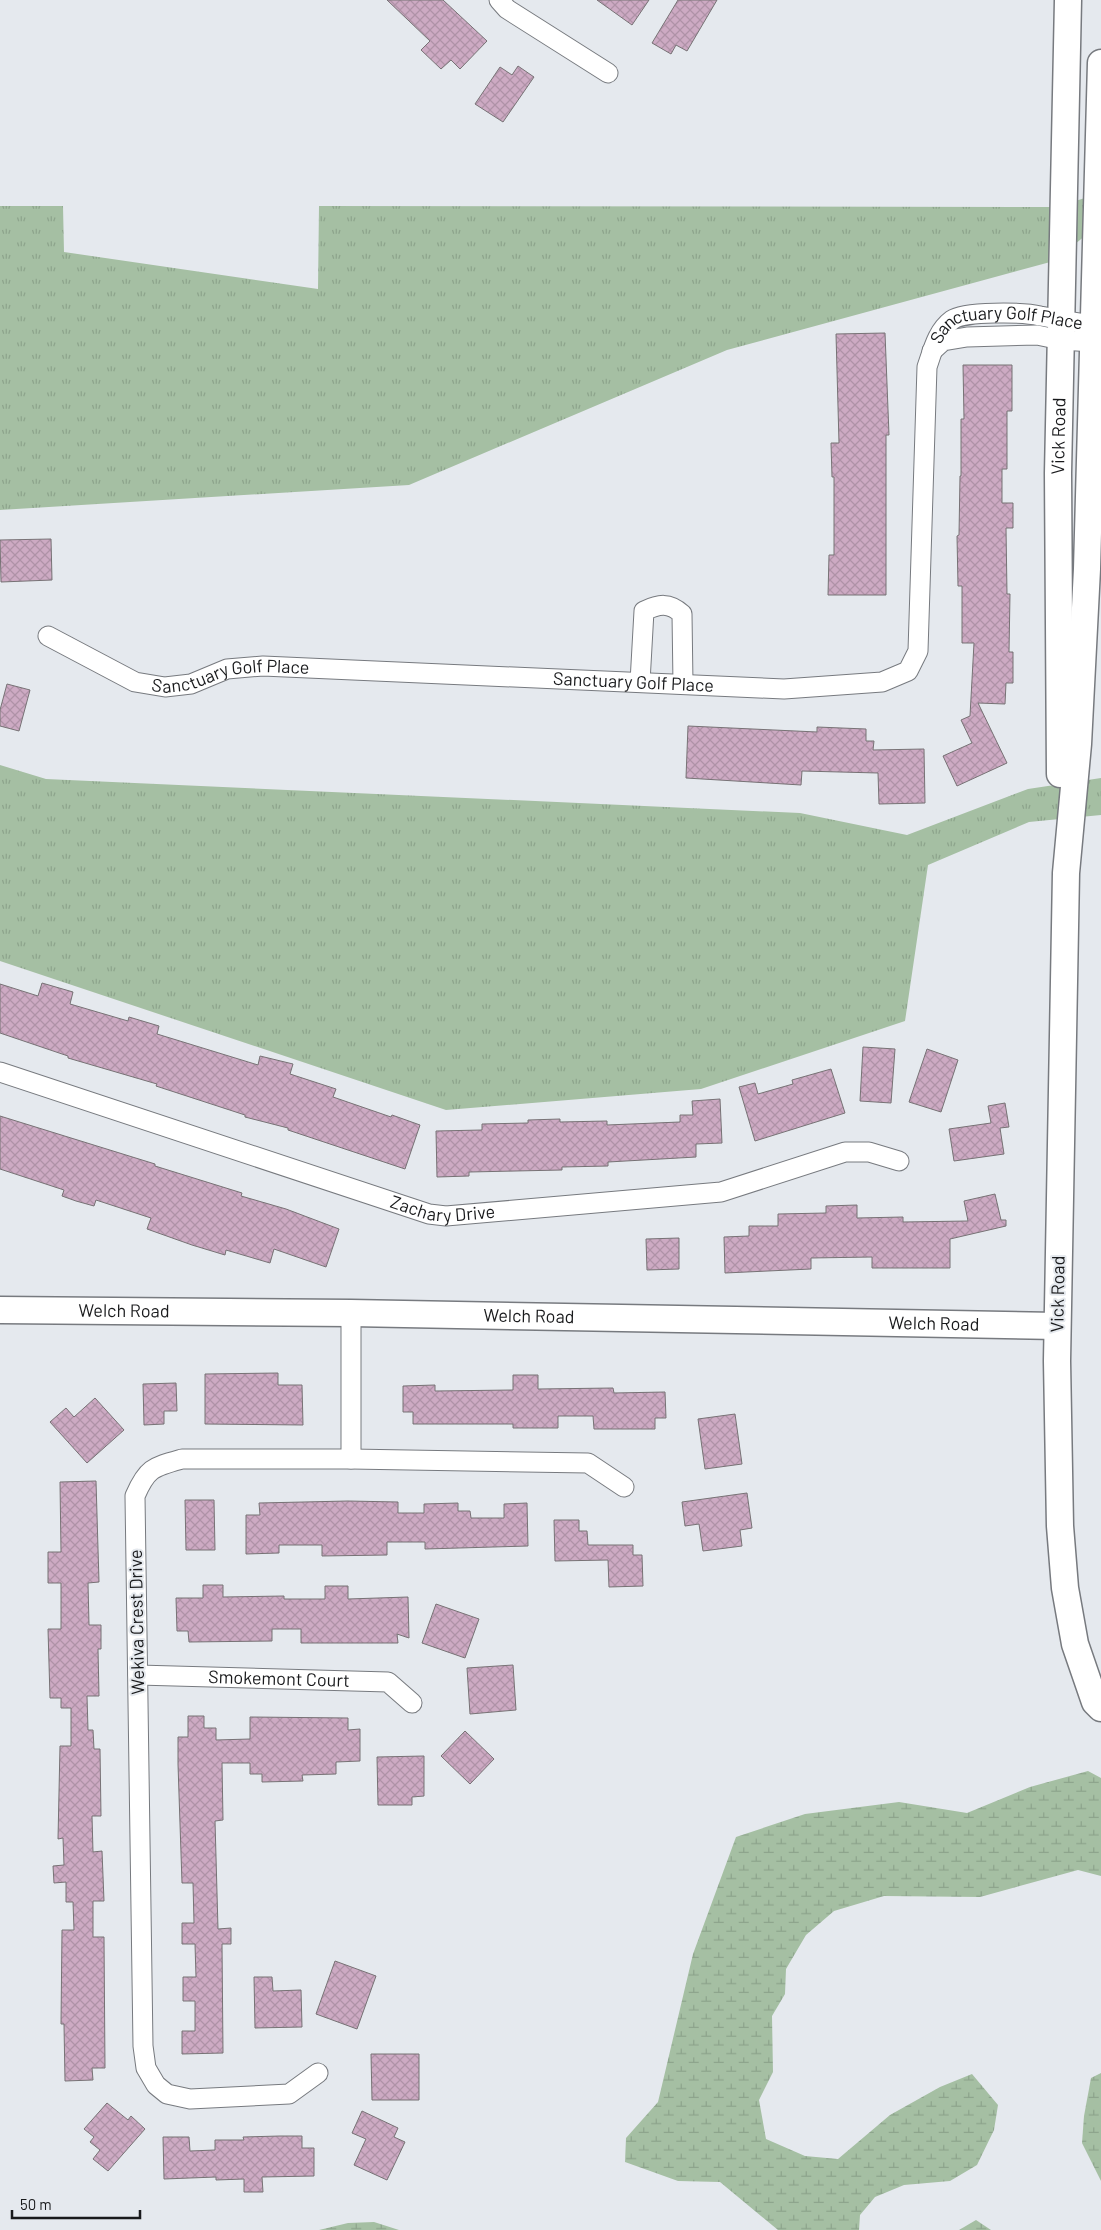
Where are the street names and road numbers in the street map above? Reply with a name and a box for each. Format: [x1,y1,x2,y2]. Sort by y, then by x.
street label: Sanctuary Golf Place [925,301,1085,347]
street label: Vick Road [1046,397,1070,475]
street label: Sanctuary Golf Place [150,654,310,697]
street label: Sanctuary Golf Place [553,667,714,696]
street label: Zachary Drive [388,1190,496,1226]
street label: Vick Road [1045,1255,1069,1333]
street label: Welch Road [78,1299,170,1321]
street label: Welch Road [483,1303,575,1327]
street label: Welch Road [888,1311,980,1335]
street label: Wekiva Crest Drive [124,1549,148,1695]
street label: Smokemont Court [208,1665,350,1691]

